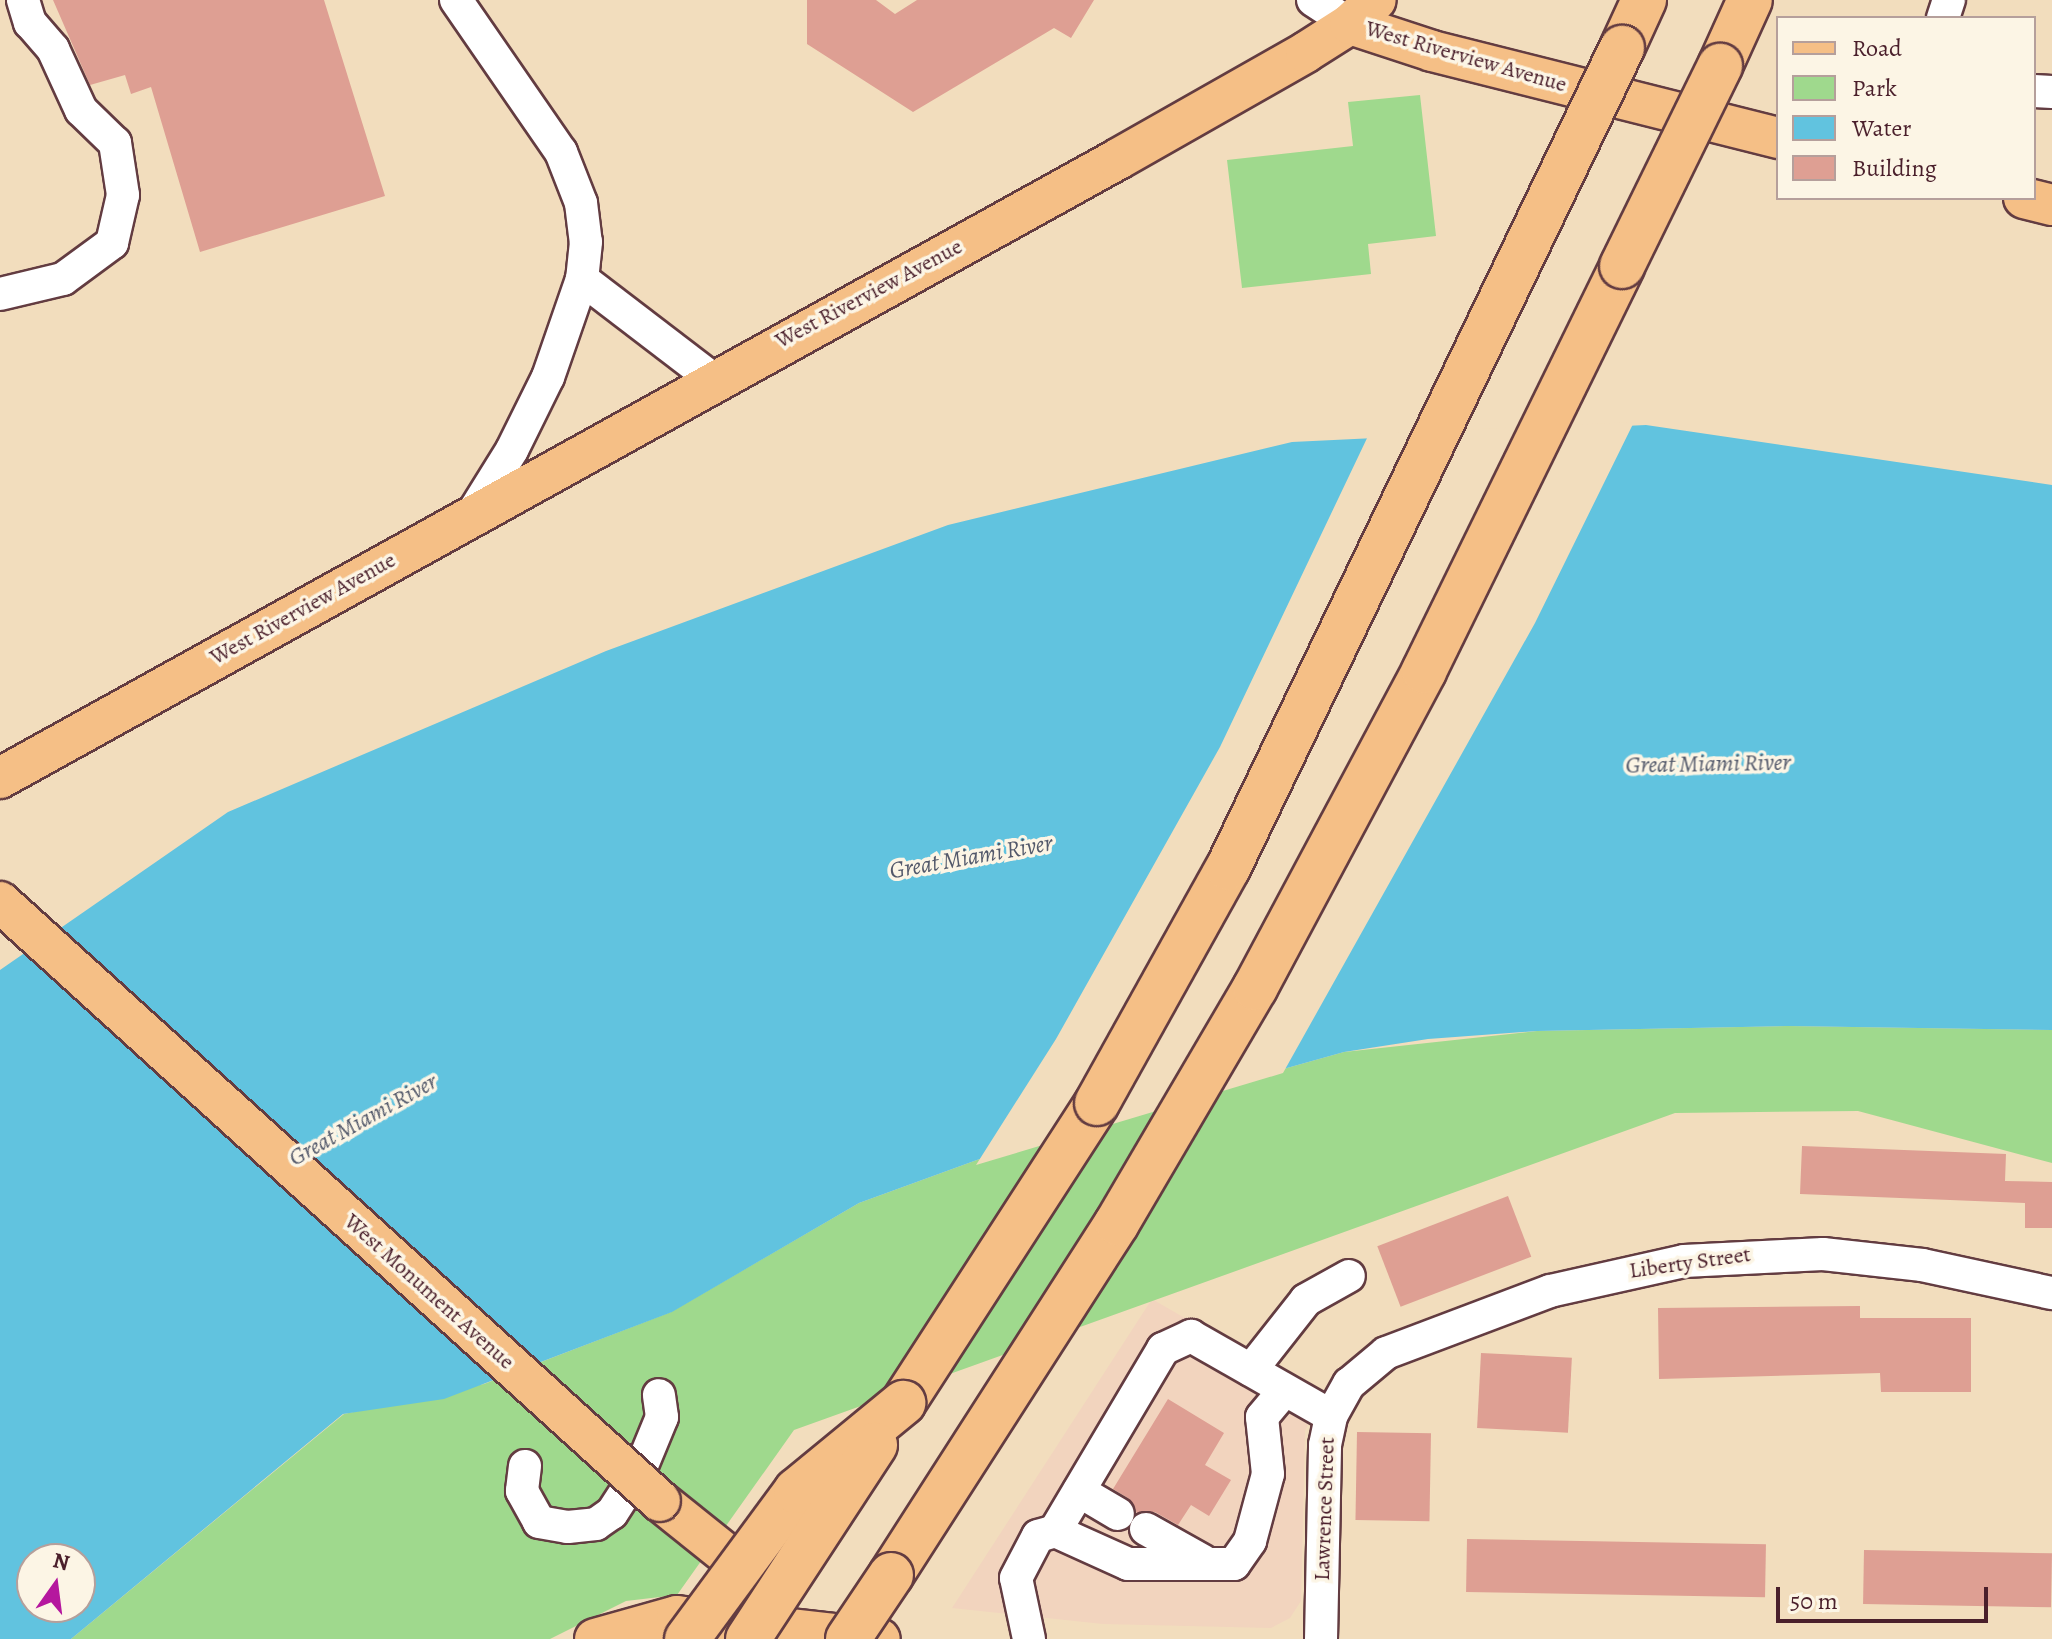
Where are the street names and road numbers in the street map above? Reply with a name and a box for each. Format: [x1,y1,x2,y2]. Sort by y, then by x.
street label: West Riverview Avenue [1362,16,1570,98]
street label: West Riverview Avenue [771,234,967,354]
street label: West Riverview Avenue [206,547,400,671]
street label: West Monument Avenue [339,1209,519,1375]
street label: Liberty Street [1628,1241,1752,1285]
street label: Lawrence Street [1309,1437,1341,1581]

